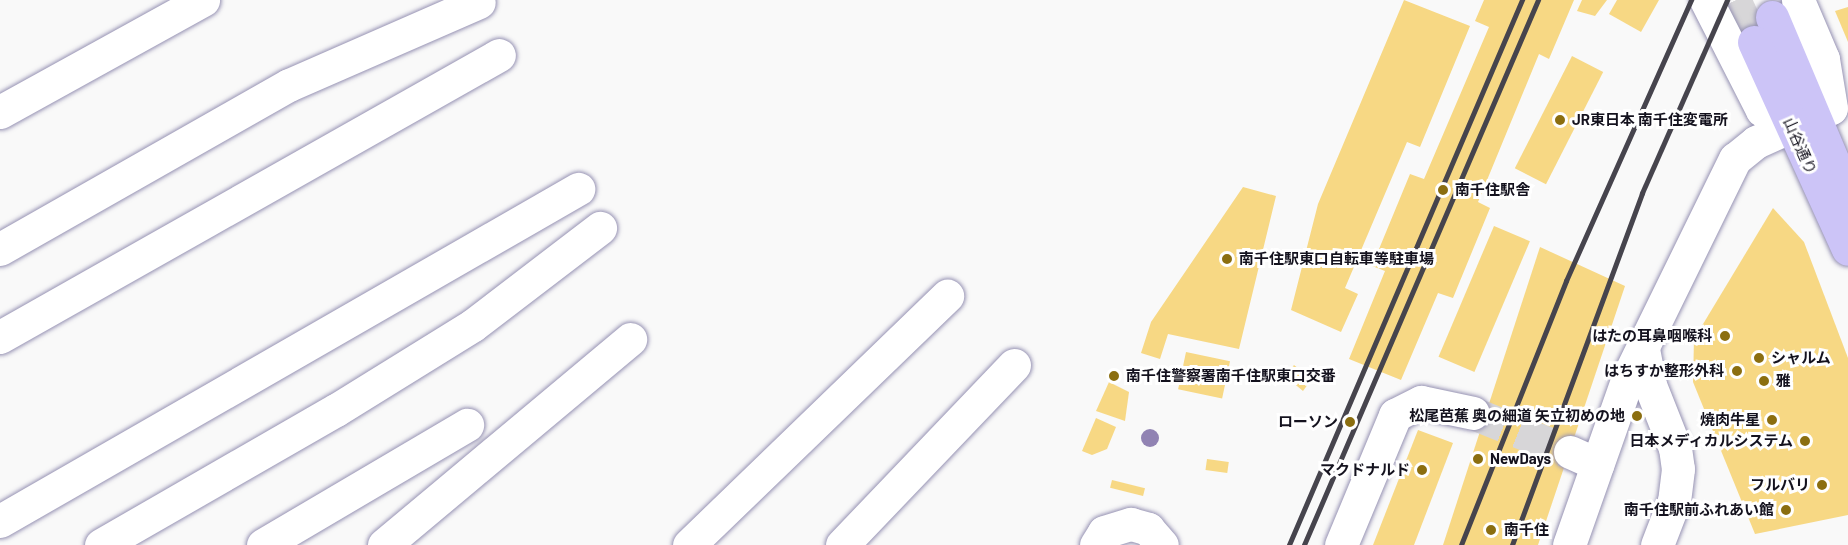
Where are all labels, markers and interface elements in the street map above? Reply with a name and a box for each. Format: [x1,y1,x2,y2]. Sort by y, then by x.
place label: JR東日本 南千住変電所 [1572,111,1728,129]
marker: JR東日本 南千住変電所 [1553,113,1567,127]
street label: 山谷通り [1780,115,1820,177]
place label: 南千住駅舎 [1455,181,1530,199]
marker: 南千住駅舎 [1436,183,1450,197]
place label: 南千住駅東口自転車等駐車場 [1239,250,1434,268]
marker: 南千住駅東口自転車等駐車場 [1220,252,1234,266]
place label: はたの耳鼻咽喉科 [1592,327,1712,345]
marker: はたの耳鼻咽喉科 [1716,327,1734,345]
place label: シャルム [1771,349,1831,367]
marker: シャルム [1752,351,1766,365]
place label: はちすか整形外科 [1604,362,1724,380]
marker: はちすか整形外科 [1728,362,1746,380]
place label: 南千住警察署南千住駅東口交番 [1126,367,1336,385]
marker: 南千住警察署南千住駅東口交番 [1107,369,1121,383]
place label: 雅 [1776,372,1791,390]
marker: 雅 [1757,374,1771,388]
place label: 松尾芭蕉 奥の細道 矢立初めの地 [1409,407,1625,425]
marker: 松尾芭蕉 奥の細道 矢立初めの地 [1630,409,1644,423]
place label: 焼肉牛星 [1700,411,1760,429]
place label: ローソン [1278,413,1338,431]
marker: 焼肉牛星 [1765,413,1779,427]
marker: ローソン [1343,415,1357,429]
place label: 日本メディカルシステム [1628,432,1793,450]
marker: 日本メディカルシステム [1798,434,1812,448]
place label: NewDays [1490,450,1551,468]
marker: NewDays [1471,452,1485,466]
place label: マクドナルド [1320,461,1410,479]
marker: マクドナルド [1415,463,1429,477]
place label: フルバリ [1750,476,1810,494]
marker: フルバリ [1815,478,1829,492]
place label: 南千住駅前ふれあい館 [1624,501,1774,519]
marker: 南千住駅前ふれあい館 [1779,503,1793,517]
marker: 南千住 [1482,521,1500,539]
place label: 南千住 [1504,521,1549,539]

